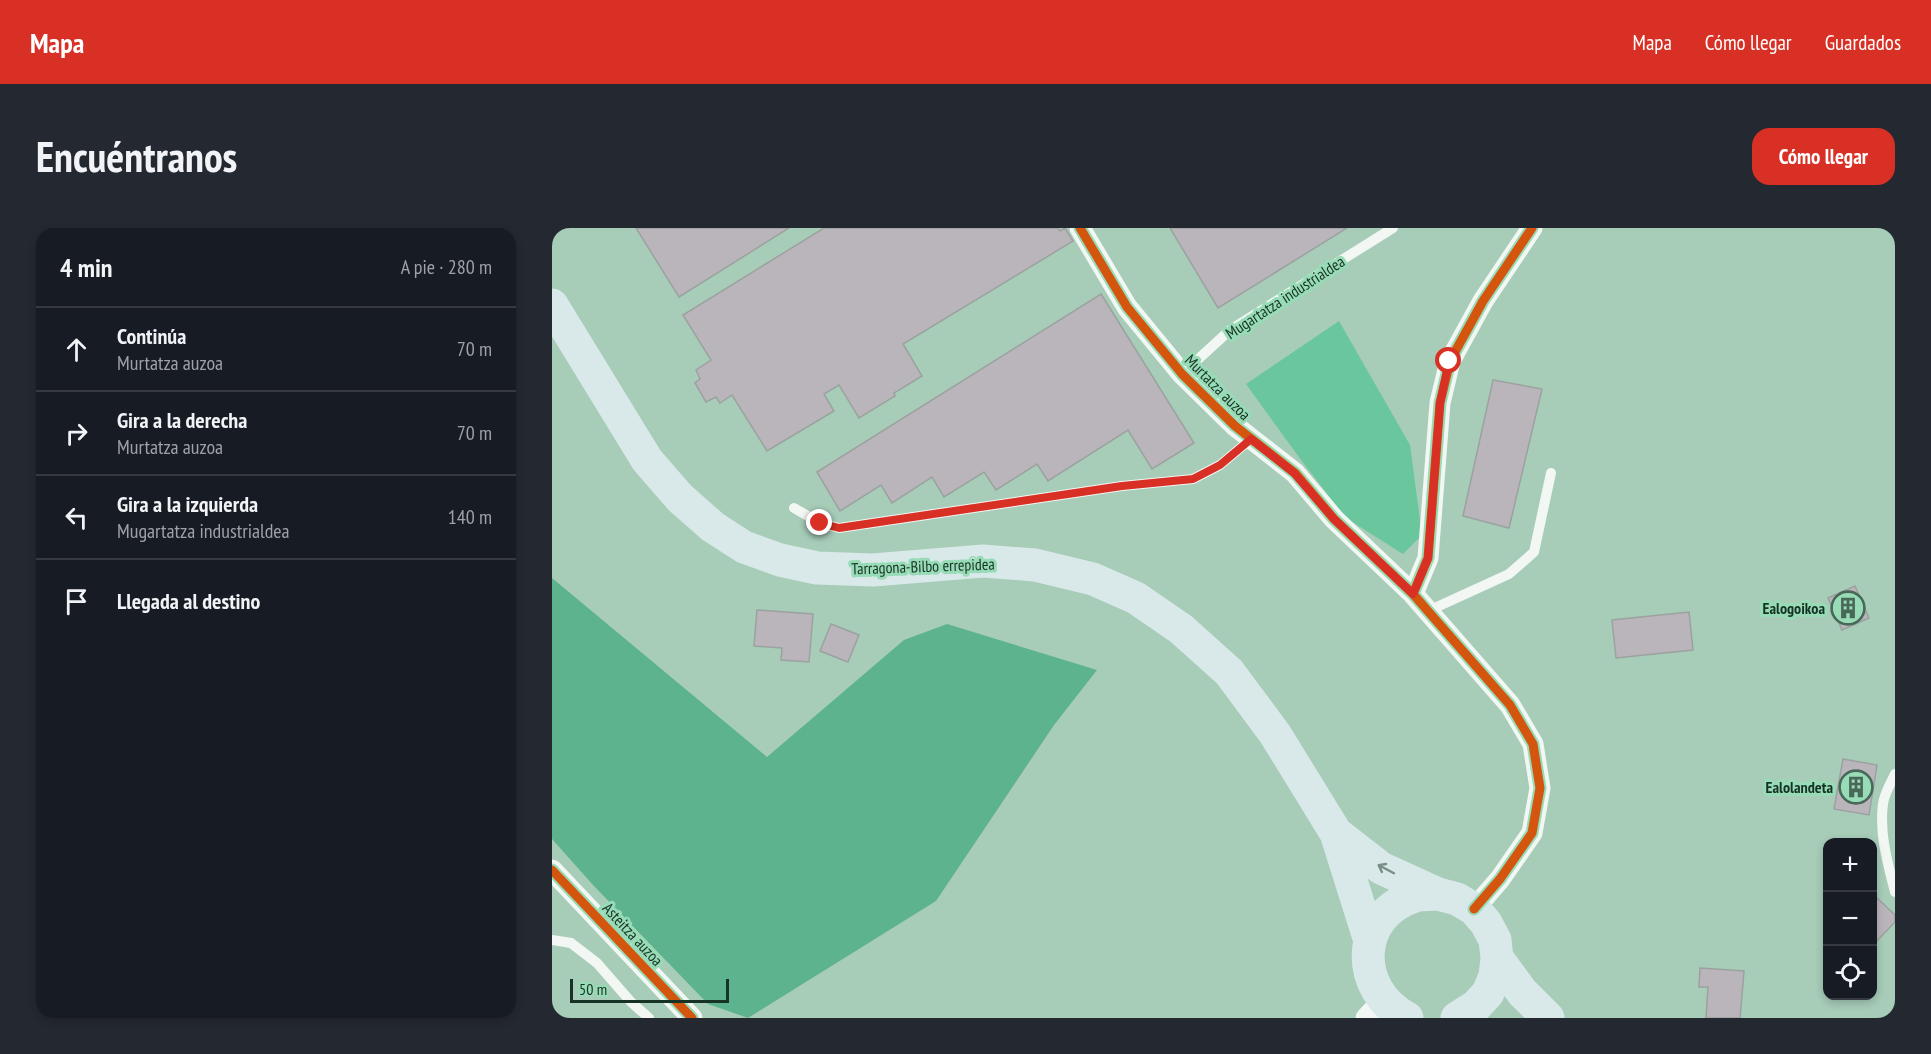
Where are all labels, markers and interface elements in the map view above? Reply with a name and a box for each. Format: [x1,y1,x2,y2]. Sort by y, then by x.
text: Mapa [30,24,84,61]
text: Mapa [1633,29,1672,56]
text: Cómo llegar [1705,29,1792,56]
text: Guardados [1825,29,1901,56]
button: Cómo llegar [1752,128,1895,185]
text: Encuéntranos [36,129,237,184]
text: 4 min [60,251,113,284]
street label: Mugartatza industrialdea [1222,251,1348,343]
text: A pie · 280 m [401,254,492,280]
text: Continúa [117,322,186,350]
icon: ahead [60,333,93,366]
text: 70 m [457,336,492,362]
route start [1435,347,1461,373]
text: Murtatza auzoa [117,350,223,376]
street label: Murtatza auzoa [1181,350,1255,424]
text: Gira a la derecha [117,406,247,434]
icon: right [60,417,93,450]
text: 70 m [457,420,492,446]
text: Murtatza auzoa [117,434,223,460]
text: Gira a la izquierda [117,490,258,518]
icon: left [60,501,93,534]
text: 140 m [448,504,492,530]
route end [806,509,832,535]
text: Mugartatza industrialdea [117,518,290,544]
street label: Tarragona-Bilbo errepidea [851,554,995,578]
icon: arrive [60,585,93,618]
text: Llegada al destino [117,587,260,615]
building icon: Ealogoikoa [1830,590,1866,626]
place label: Ealogoikoa [1763,598,1825,618]
building icon: Ealolandeta [1838,769,1874,805]
place label: Ealolandeta [1766,777,1833,797]
map controls [1823,838,1877,1000]
button: + [1823,838,1877,892]
one-way arrow [1377,863,1395,874]
button: − [1823,892,1877,946]
street label: Asteitza auzoa [599,898,667,970]
button: locate [1823,946,1877,1000]
scale bar [570,976,729,1004]
text: 50 m [579,979,607,999]

